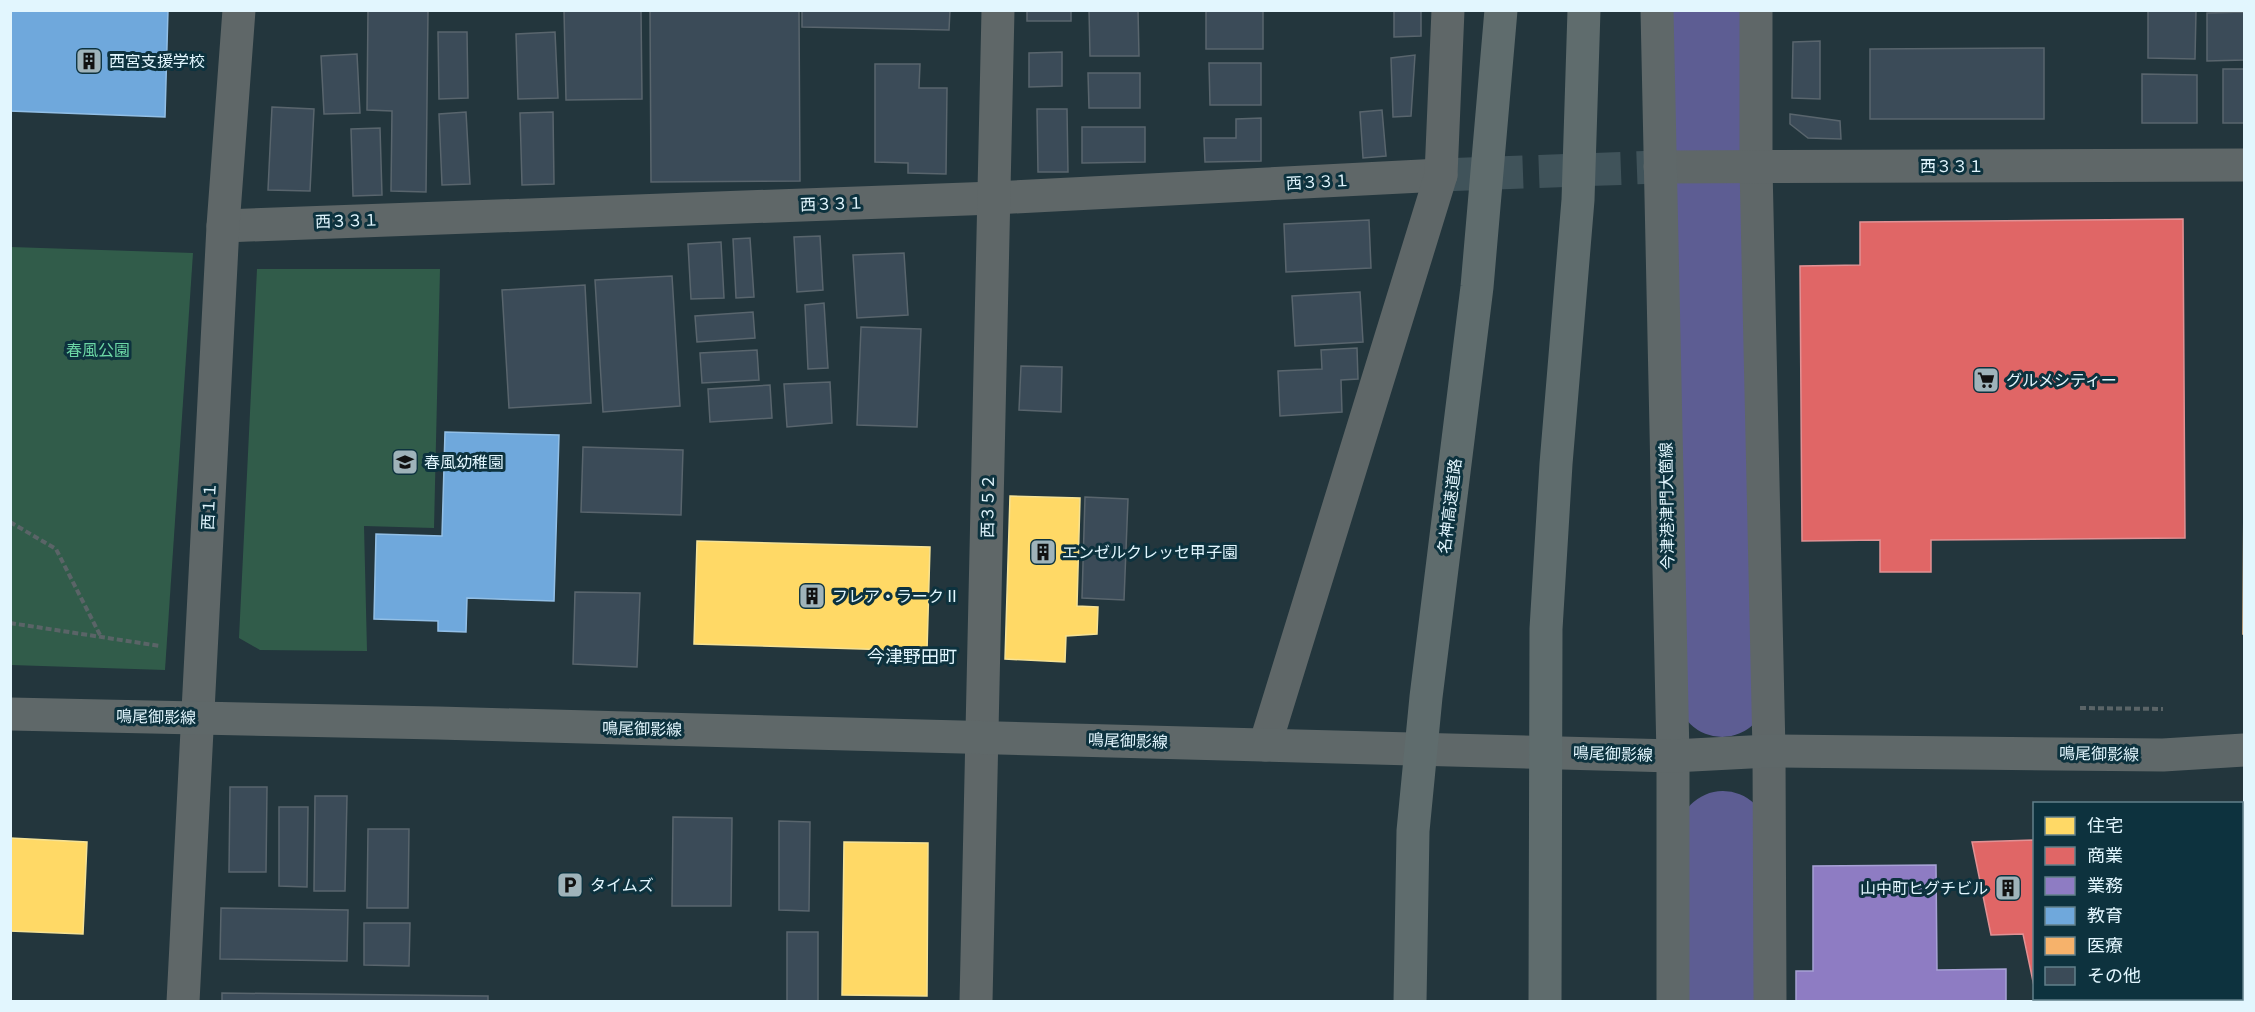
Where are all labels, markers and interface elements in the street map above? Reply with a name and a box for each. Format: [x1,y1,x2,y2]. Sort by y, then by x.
building icon: 西宮支援学校 [74,46,104,76]
place label: 西宮支援学校 [109,53,205,70]
street label: 西３３１ [1920,158,1984,175]
street label: 西３３１ [1286,172,1350,192]
street label: 西３３１ [800,194,864,214]
street label: 西３３１ [315,211,379,231]
park label: 春風公園 [66,342,130,359]
supermarket icon: グルメシティー [1971,365,2001,395]
place label: グルメシティー [2006,372,2117,389]
street label: 今津港津門大箇線 [1657,442,1677,570]
school or university icon: 春風幼稚園 [390,447,420,477]
place label: 春風幼稚園 [424,454,504,471]
street label: 名神高速道路 [1436,457,1464,555]
street label: 西３５２ [979,474,997,538]
street label: 西１１ [199,482,219,530]
building icon: エンゼルクレッセ甲子園 [1028,537,1058,567]
place label: エンゼルクレッセ甲子園 [1062,544,1238,561]
building icon: フレア・ラークⅡ [797,581,827,611]
place label: フレア・ラークⅡ [832,588,960,605]
district label: 今津野田町 [867,647,957,667]
street label: 鳴尾御影線 [116,708,196,726]
street label: 鳴尾御影線 [602,720,682,738]
street label: 鳴尾御影線 [1088,731,1168,751]
street label: 鳴尾御影線 [1573,744,1653,764]
street label: 鳴尾御影線 [2059,745,2139,763]
legend [2033,802,2243,1000]
text: 住宅 [2087,816,2123,836]
text: 商業 [2087,846,2123,866]
parking icon: タイムズ [555,870,585,900]
building icon: 山中町ヒグチビル [1993,873,2023,903]
text: 業務 [2087,876,2123,896]
place label: タイムズ [590,877,654,894]
place label: 山中町ヒグチビル [1860,880,1988,897]
text: 教育 [2087,906,2123,926]
text: 医療 [2087,936,2123,956]
text: その他 [2087,966,2141,986]

